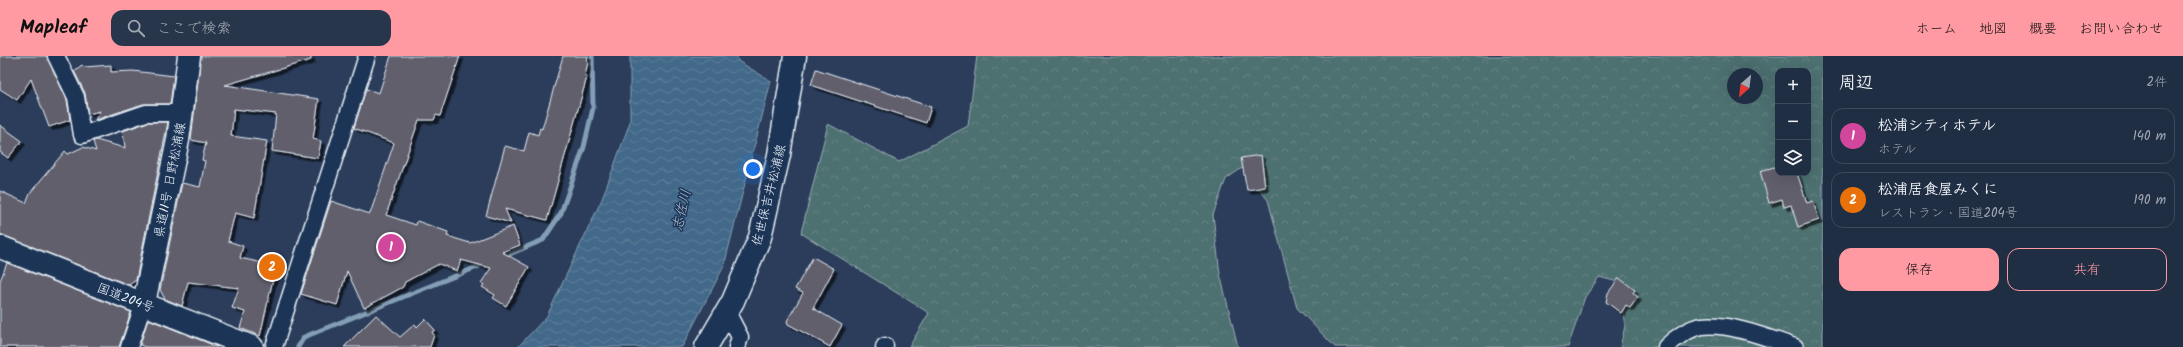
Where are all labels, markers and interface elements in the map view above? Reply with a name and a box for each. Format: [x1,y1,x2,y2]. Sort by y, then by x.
search box [111,10,391,46]
text: Mapleaf [20,13,87,43]
icon: search [125,17,147,39]
text: ここで検索 [157,17,232,41]
text: ホーム [1916,18,1957,40]
text: 地図 [1979,18,2007,40]
text: 概要 [2029,18,2057,40]
text: お問い合わせ [2079,18,2163,40]
north arrow [1727,68,1763,104]
map controls [1775,68,1811,176]
button: + [1775,68,1811,104]
text: 周辺 [1839,70,1873,97]
text: 2件 [2146,72,2167,93]
button: − [1775,104,1811,140]
text: 松浦シティホテル [1878,114,1996,138]
street label: 県道11号 日野松浦線 [149,120,192,240]
text: 1 [1851,126,1855,147]
text: 140 m [2133,126,2166,147]
text: ホテル [1878,139,1916,160]
button: layers [1775,140,1811,176]
street label: 佐世保吉井松浦線 [747,141,792,248]
your location [743,159,763,179]
text: 松浦居食屋みくに [1878,178,1998,202]
water label: 志佐川 [667,187,697,233]
text: 2 [1849,190,1857,211]
text: 190 m [2134,190,2166,211]
text: レストラン · 国道204号 [1878,203,2018,224]
pin: 1 [378,232,404,262]
button: 保存 [1839,248,1999,291]
button: 共有 [2007,248,2167,291]
pin: 2 [259,252,285,282]
street label: 国道204号 [94,278,157,319]

